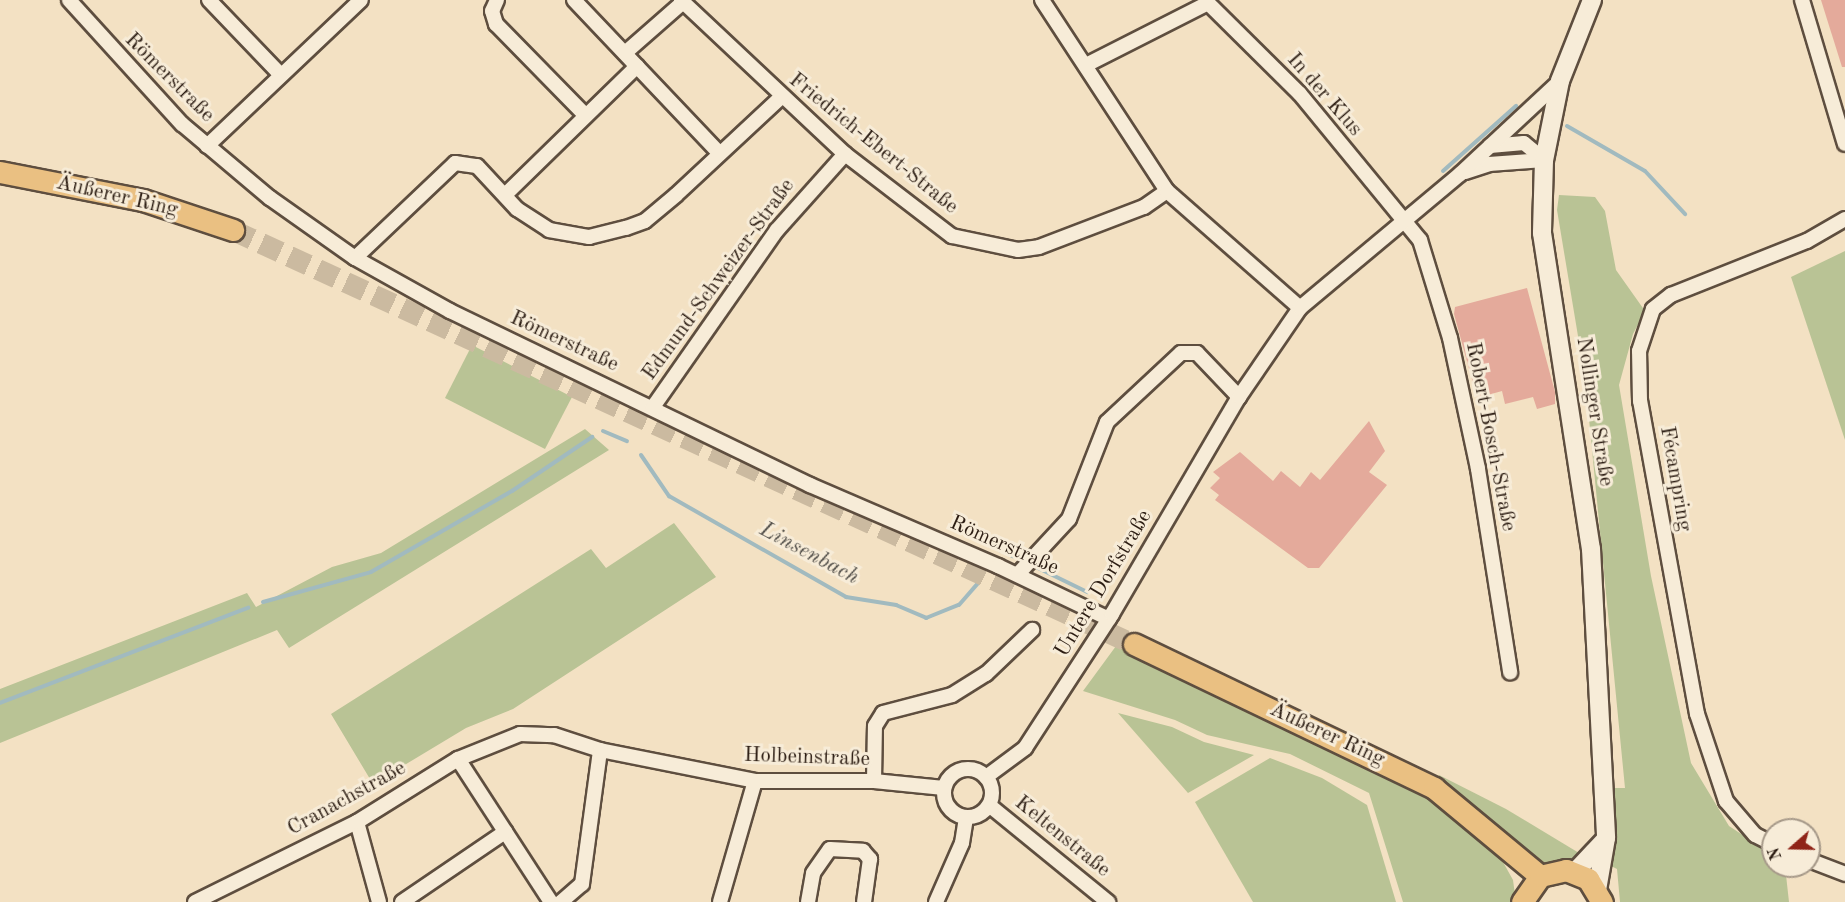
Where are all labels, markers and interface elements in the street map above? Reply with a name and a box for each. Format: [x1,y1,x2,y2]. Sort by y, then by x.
street label: Römerstraße [119,28,219,128]
street label: In der Klus [1281,48,1367,142]
street label: Friedrich-Ebert-Straße [783,68,963,220]
street label: Äußerer Ring [54,171,180,223]
street label: Edmund-Schweizer-Straße [637,174,801,386]
street label: Römerstraße [506,306,622,378]
street label: Nollinger Straße [1570,336,1618,488]
street label: Robert-Bosch-Straße [1459,340,1521,534]
street label: Fécampring [1653,424,1697,534]
street label: Untere Dorfstraße [1050,506,1158,662]
street label: Römerstraße [946,511,1062,581]
water label: Linsenbach [755,517,863,591]
street label: Äußerer Ring [1265,697,1389,773]
street label: Holbeinstraße [743,743,871,773]
street label: Cranachstraße [283,756,411,842]
street label: Keltenstraße [1009,791,1115,883]
north arrow [1761,818,1821,878]
text: N [1766,845,1786,862]

